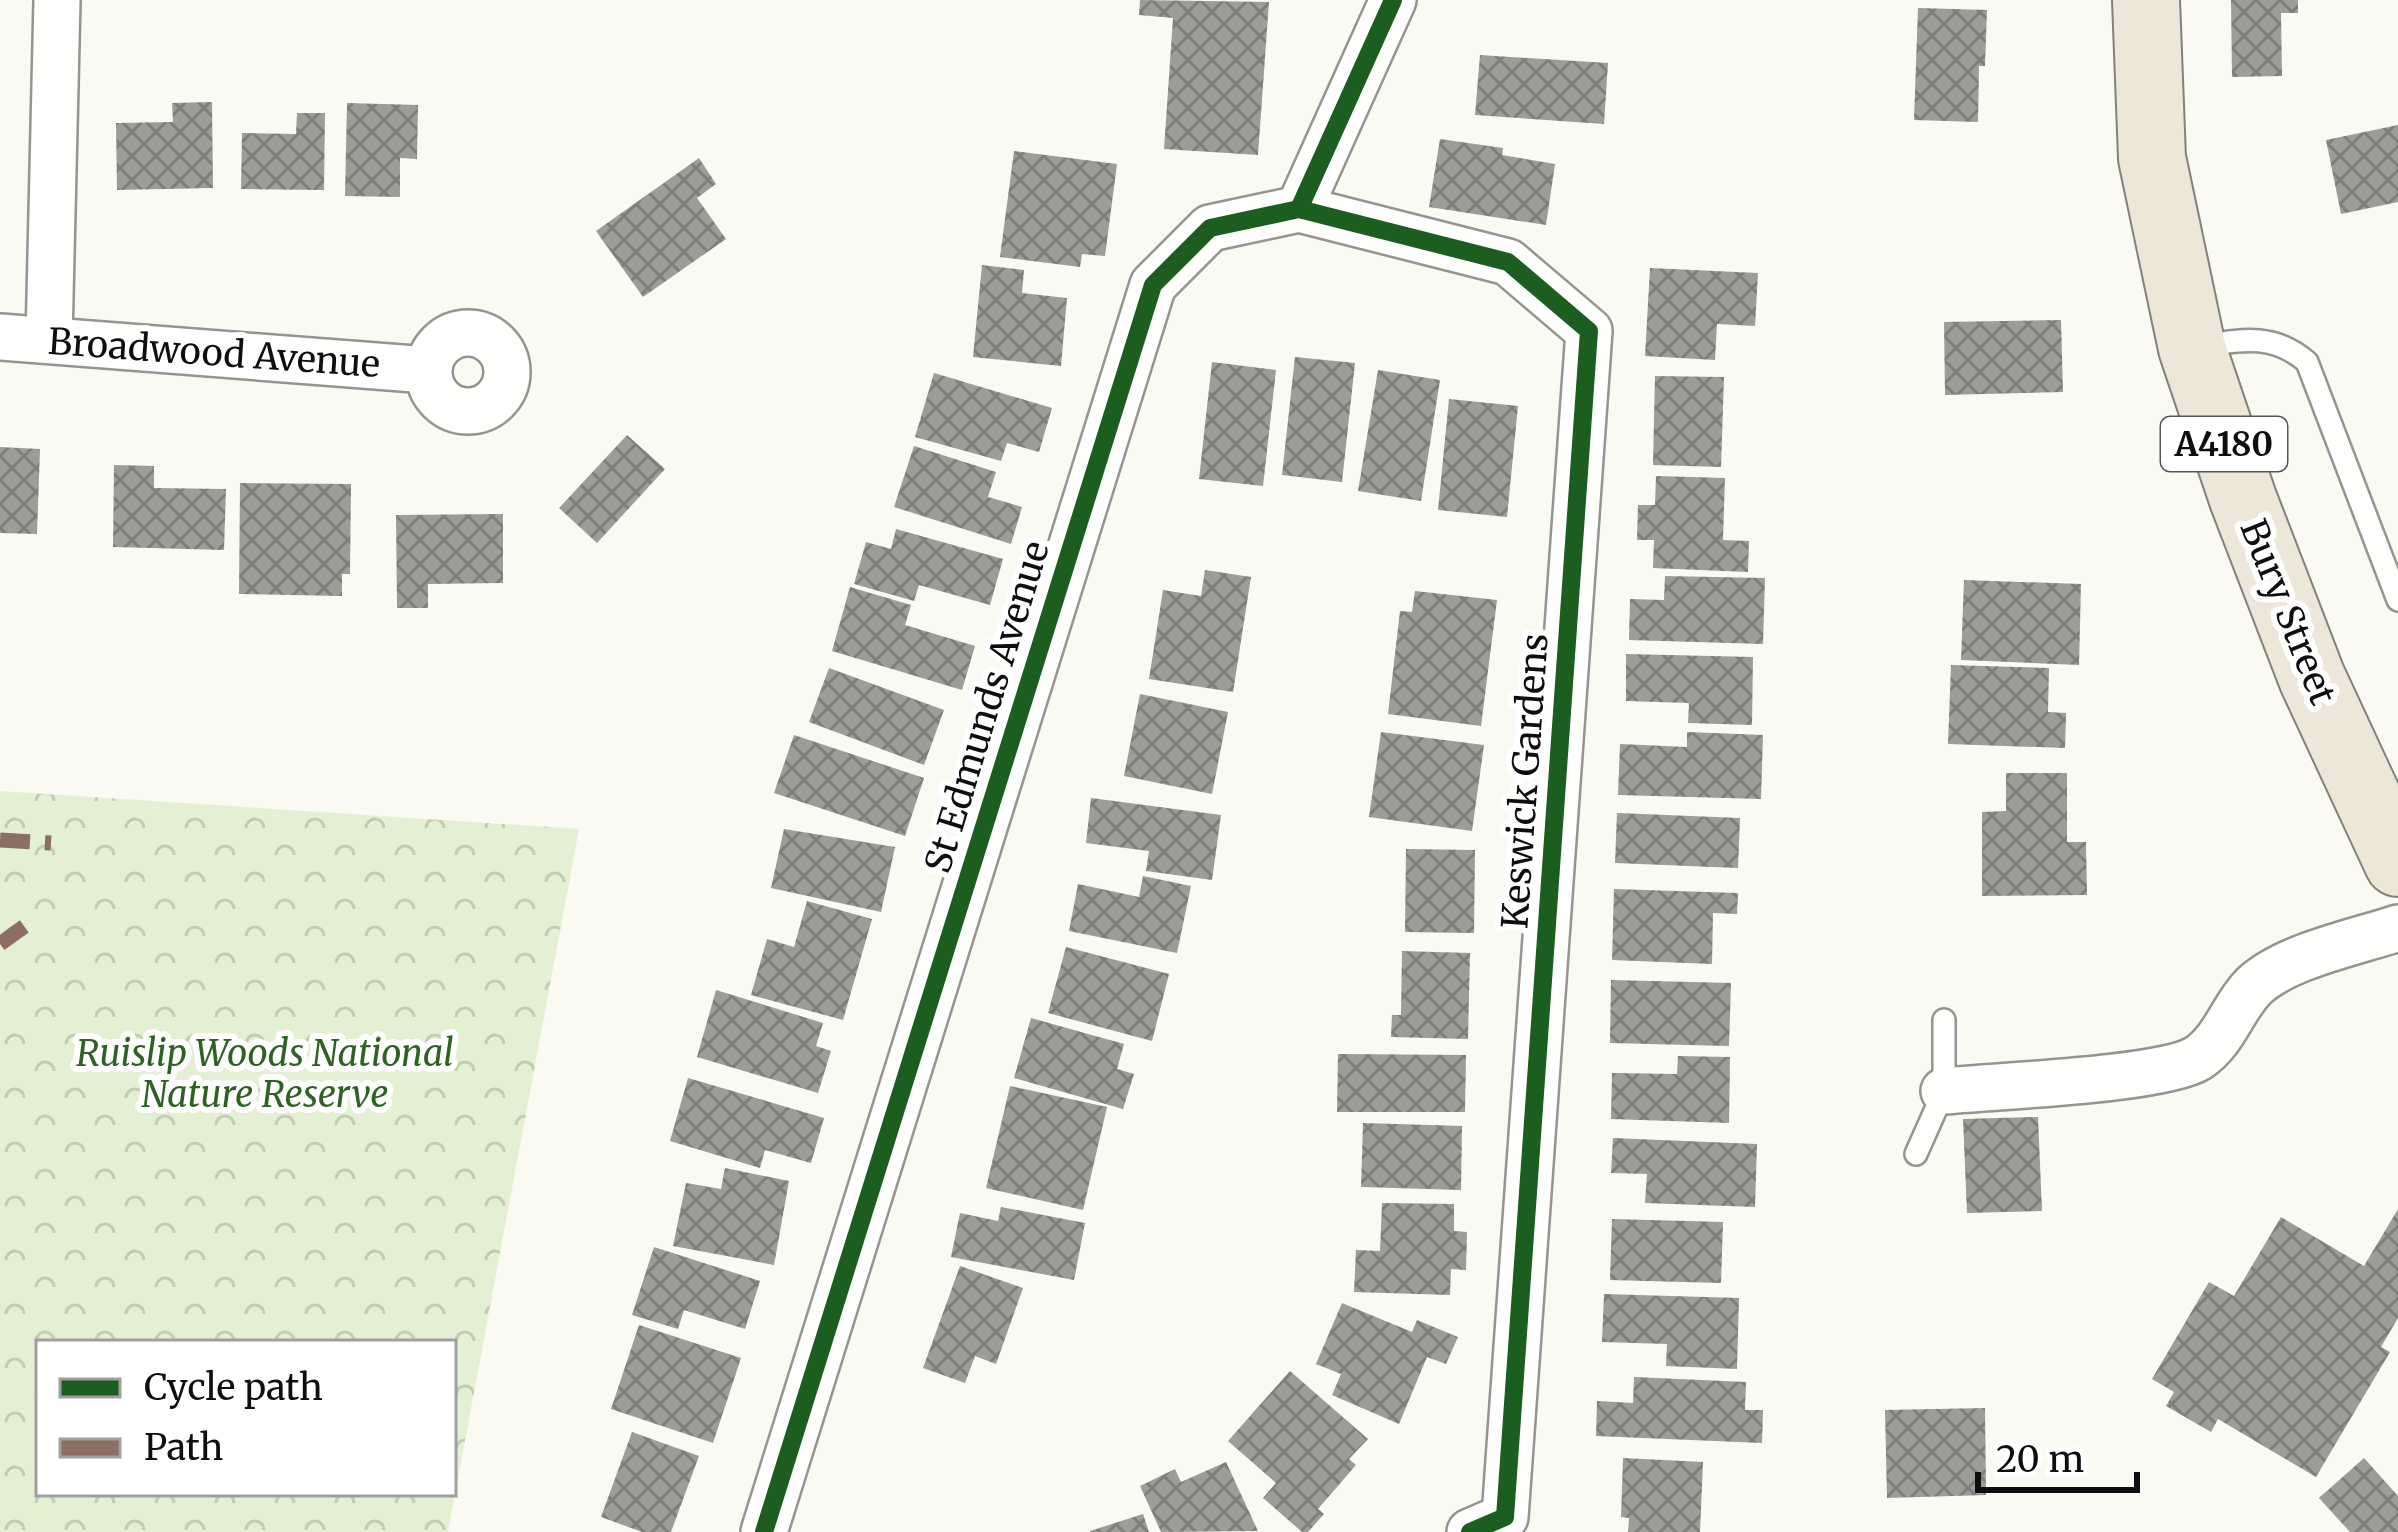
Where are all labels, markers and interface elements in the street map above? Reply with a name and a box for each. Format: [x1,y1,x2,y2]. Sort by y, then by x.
street label: Broadwood Avenue [47,319,381,387]
road number: A4180 [2161,417,2287,471]
street label: Bury Street [2230,513,2346,711]
street label: St Edmunds Avenue [915,536,1059,878]
street label: Keswick Gardens [1492,632,1558,930]
park label: Ruislip Woods National Nature Reserve [76,1031,454,1117]
legend [36,1340,456,1496]
text: Cycle path [144,1365,323,1410]
scale bar [1978,1418,2137,1492]
text: Path [144,1425,223,1470]
text: 20 m [1996,1437,2084,1482]

